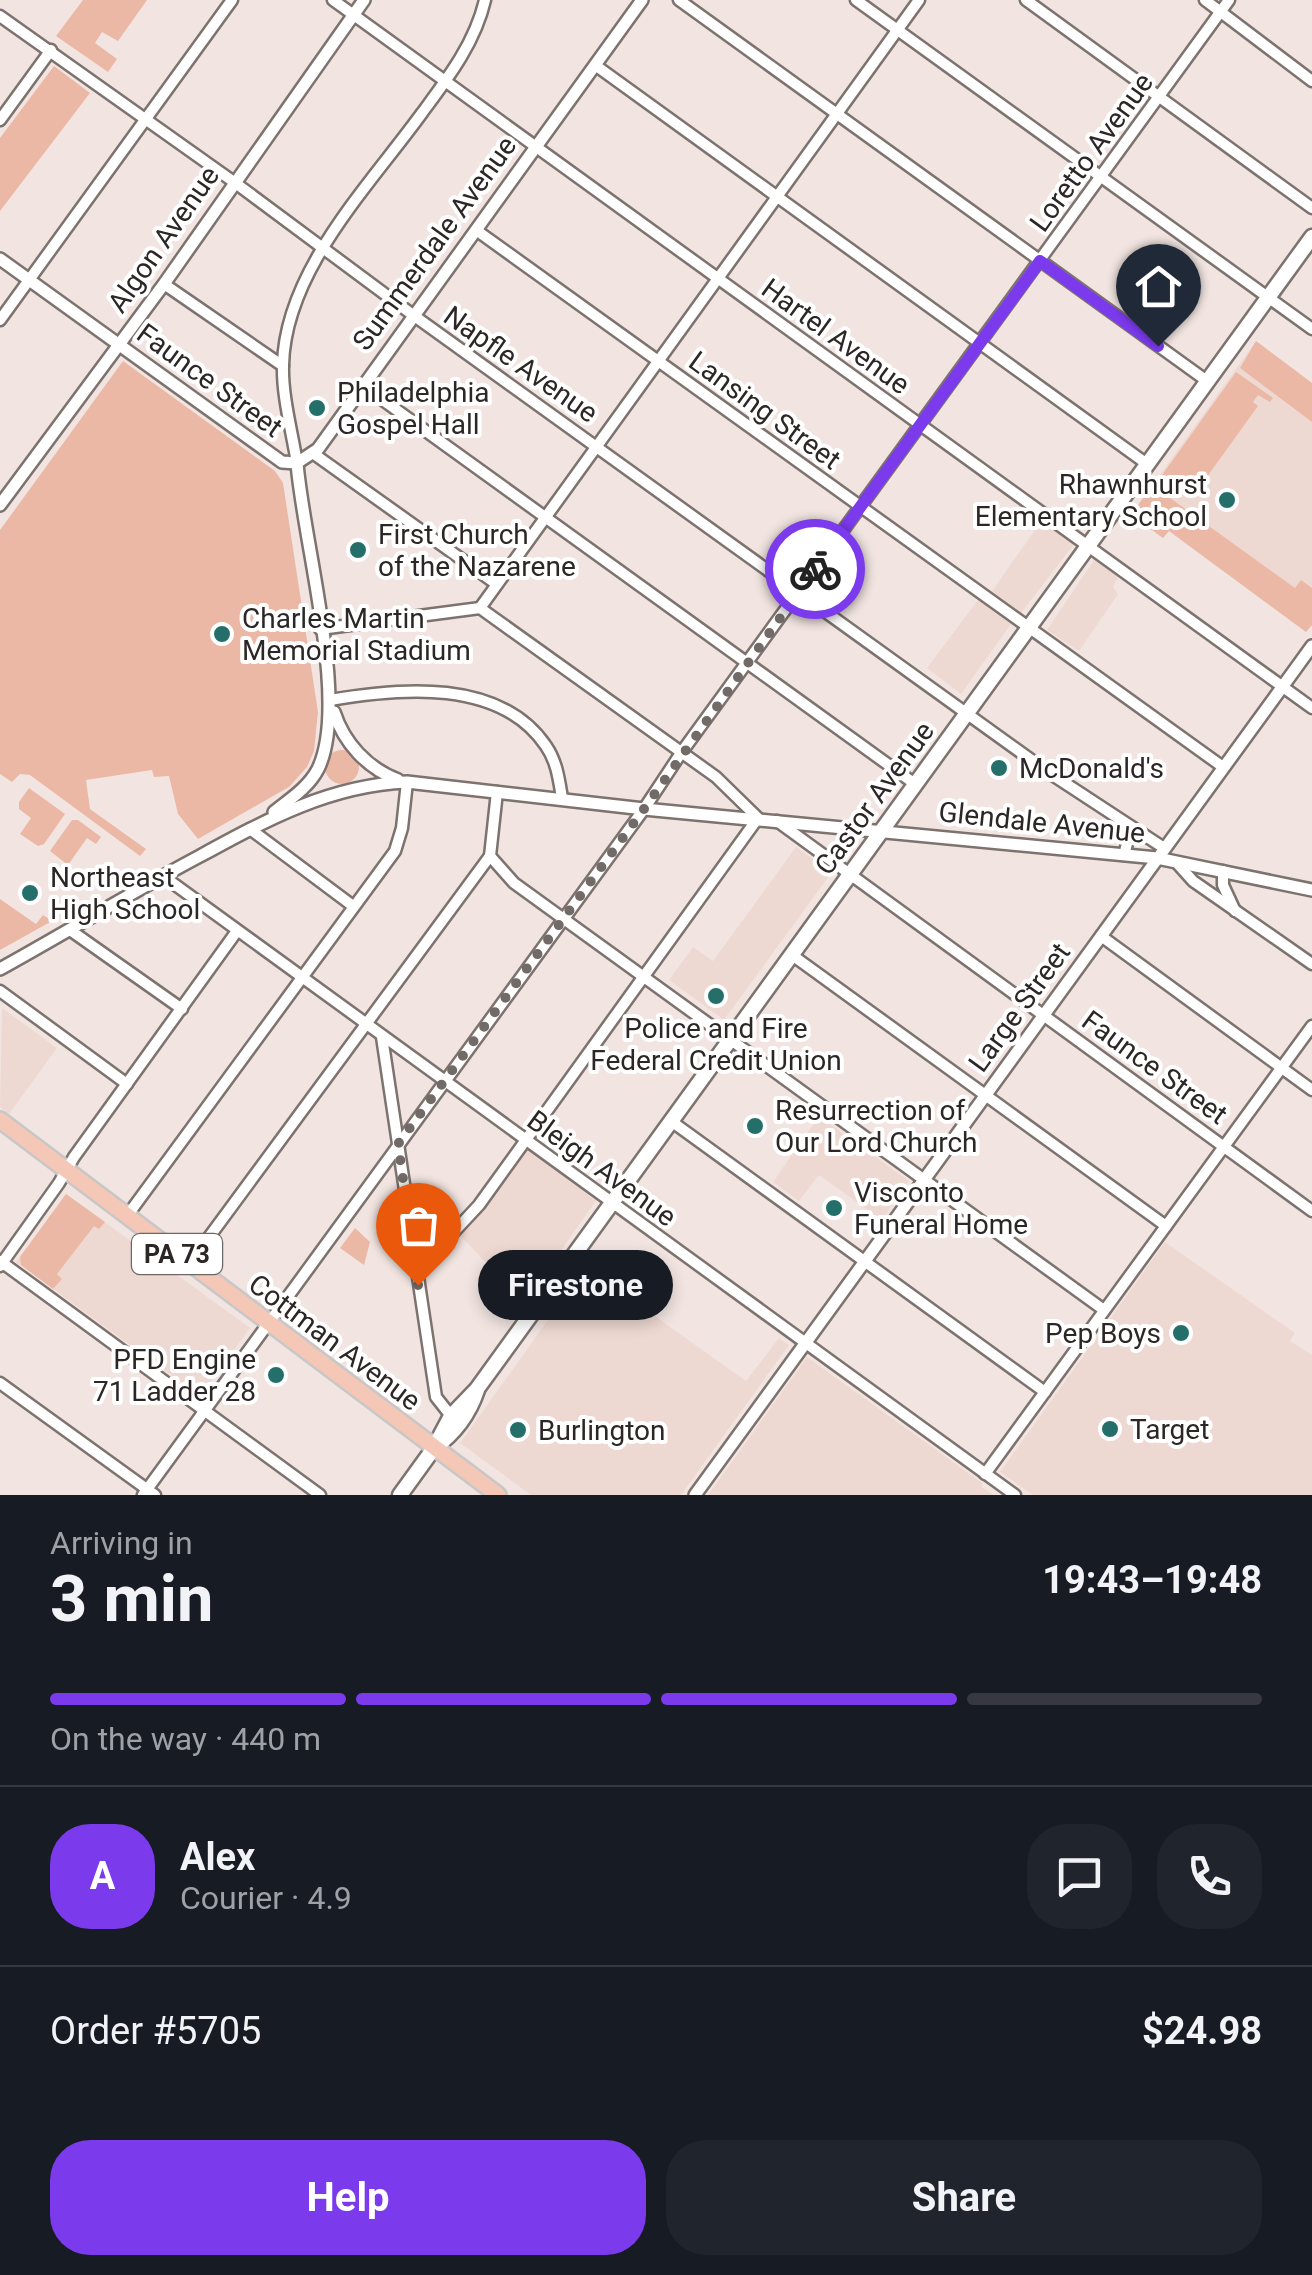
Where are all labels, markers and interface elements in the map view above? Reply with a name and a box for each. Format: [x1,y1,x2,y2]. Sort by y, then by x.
street label: Loretto Avenue [1023,67,1160,238]
street label: Summerdale Avenue [346,130,523,357]
street label: Algon Avenue [101,160,226,319]
pin [1116,244,1201,347]
icon: home [1131,259,1186,314]
street label: Hartel Avenue [755,272,916,401]
street label: Napfle Avenue [437,299,604,430]
street label: Faunce Street [131,317,289,444]
street label: Lansing Street [683,344,847,476]
place label: Philadelphia Gospel Hall [337,376,490,441]
marker: Philadelphia Gospel Hall [306,397,328,419]
place label: Rhawnhurst Elementary School [975,468,1207,533]
marker: Rhawnhurst Elementary School [1216,489,1238,511]
place label: First Church of the Nazarene [378,518,576,583]
courier [765,519,865,619]
marker: First Church of the Nazarene [347,539,369,561]
icon: bike [788,542,843,597]
place label: Charles Martin Memorial Stadium [242,602,471,667]
marker: Charles Martin Memorial Stadium [211,623,233,645]
street label: Castor Avenue [808,715,941,881]
place label: McDonald's [1019,752,1164,785]
marker: McDonald's [988,757,1010,779]
street label: Glendale Avenue [937,795,1147,850]
place label: Northeast High School [50,861,200,926]
marker: Northeast High School [19,882,41,904]
street label: Large Street [962,937,1077,1078]
marker: Police and Fire Federal Credit Union [705,985,727,1007]
street label: Faunce Street [1076,1004,1234,1131]
place label: Police and Fire Federal Credit Union [590,1012,842,1077]
place label: Resurrection of Our Lord Church [775,1094,978,1159]
street label: Bleigh Avenue [521,1103,682,1233]
marker: Resurrection of Our Lord Church [744,1115,766,1137]
place label: Visconto Funeral Home [854,1176,1028,1241]
pin [376,1183,461,1286]
marker: Visconto Funeral Home [823,1197,845,1219]
icon: bag [391,1198,446,1253]
road number: PA 73 [132,1234,222,1274]
callout: Firestone [478,1250,673,1320]
text: Firestone [508,1266,643,1304]
street label: Cottman Avenue [242,1267,427,1418]
place label: Pep Boys [1045,1317,1161,1350]
marker: Pep Boys [1170,1322,1192,1344]
place label: PFD Engine 71 Ladder 28 [93,1343,256,1408]
marker: PFD Engine 71 Ladder 28 [265,1364,287,1386]
place label: Target [1130,1413,1209,1446]
place label: Burlington [538,1414,666,1447]
marker: Target [1099,1418,1121,1440]
marker: Burlington [507,1419,529,1441]
text: Arriving in [50,1524,193,1562]
text: 19:43–19:48 [1042,1558,1262,1602]
text: 3 min [50,1561,213,1637]
text: On the way · 440 m [50,1720,321,1758]
button: chat [1027,1824,1132,1929]
button: phone [1157,1824,1262,1929]
text: Alex [180,1835,255,1879]
text: A [90,1854,115,1898]
text: Courier · 4.9 [180,1879,352,1917]
text: Order #5705 [50,2009,261,2053]
text: $24.98 [1142,2009,1262,2053]
button: Help [50,2140,646,2255]
button: Share [666,2140,1262,2255]

